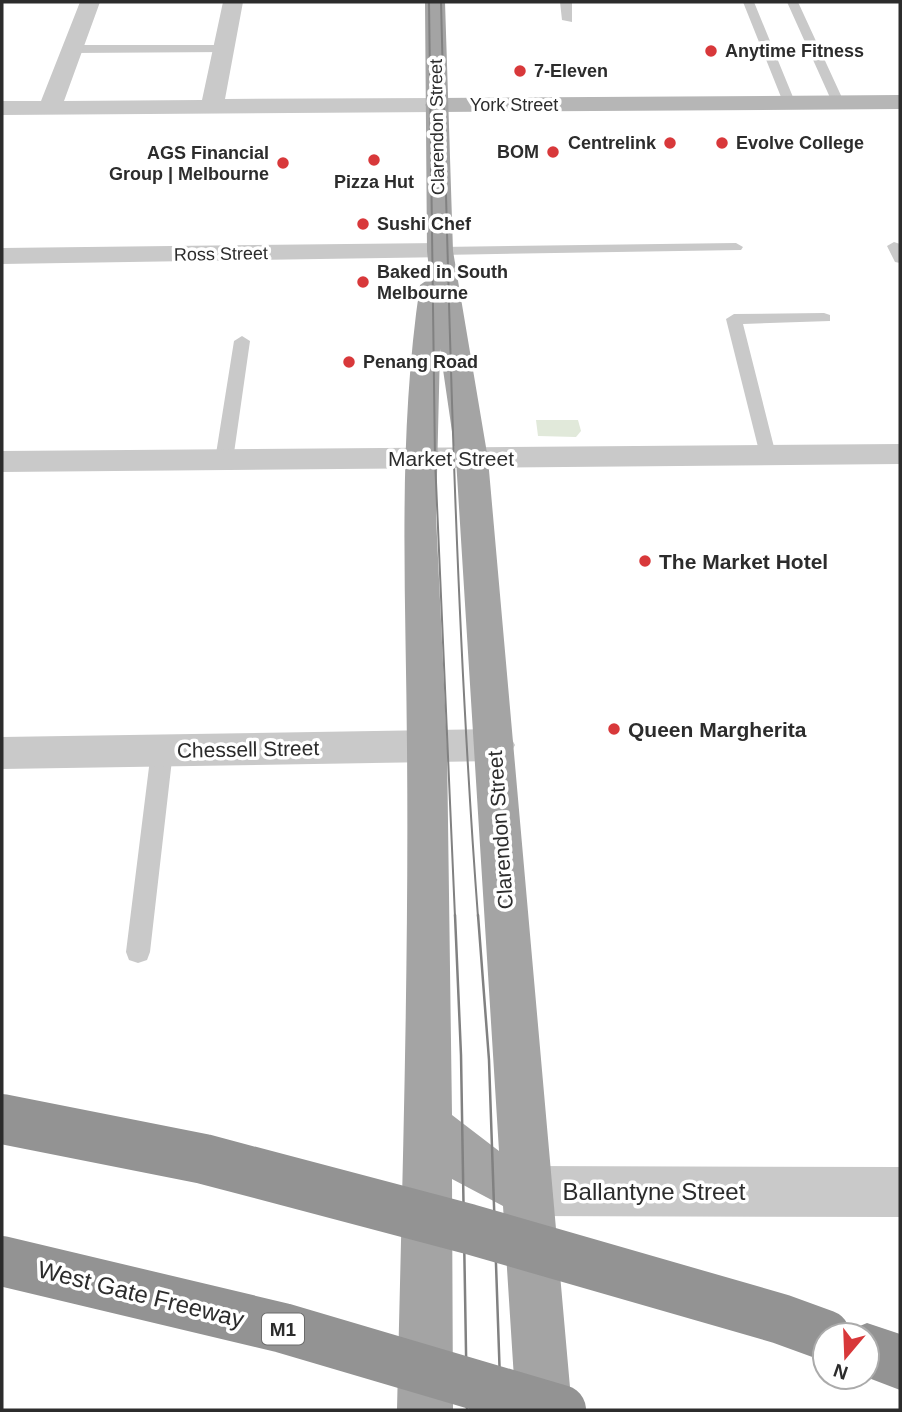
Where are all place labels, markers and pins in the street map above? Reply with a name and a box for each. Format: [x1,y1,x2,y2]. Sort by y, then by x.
place label: Anytime Fitness [725,41,864,61]
marker: Anytime Fitness [703,43,719,59]
place label: 7-Eleven [534,61,608,81]
marker: 7-Eleven [512,63,528,79]
place label: Centrelink [568,133,657,153]
place label: Evolve College [736,133,864,153]
marker: Centrelink [662,135,678,151]
marker: Evolve College [714,135,730,151]
place label: BOM [497,142,539,162]
place label: AGS Financial Group | Melbourne [109,143,269,184]
marker: BOM [545,144,561,160]
marker: Pizza Hut [366,152,382,168]
marker: AGS Financial Group | Melbourne [275,155,291,171]
place label: Pizza Hut [334,172,414,192]
place label: Sushi Chef [377,214,472,234]
marker: Sushi Chef [355,216,371,232]
place label: Baked in South Melbourne [377,262,508,303]
marker: Baked in South Melbourne [355,274,371,290]
place label: Penang Road [363,352,478,372]
marker: Penang Road [341,354,357,370]
place label: The Market Hotel [659,550,828,573]
marker: The Market Hotel [637,553,653,569]
place label: Queen Margherita [628,718,807,741]
marker: Queen Margherita [606,721,622,737]

